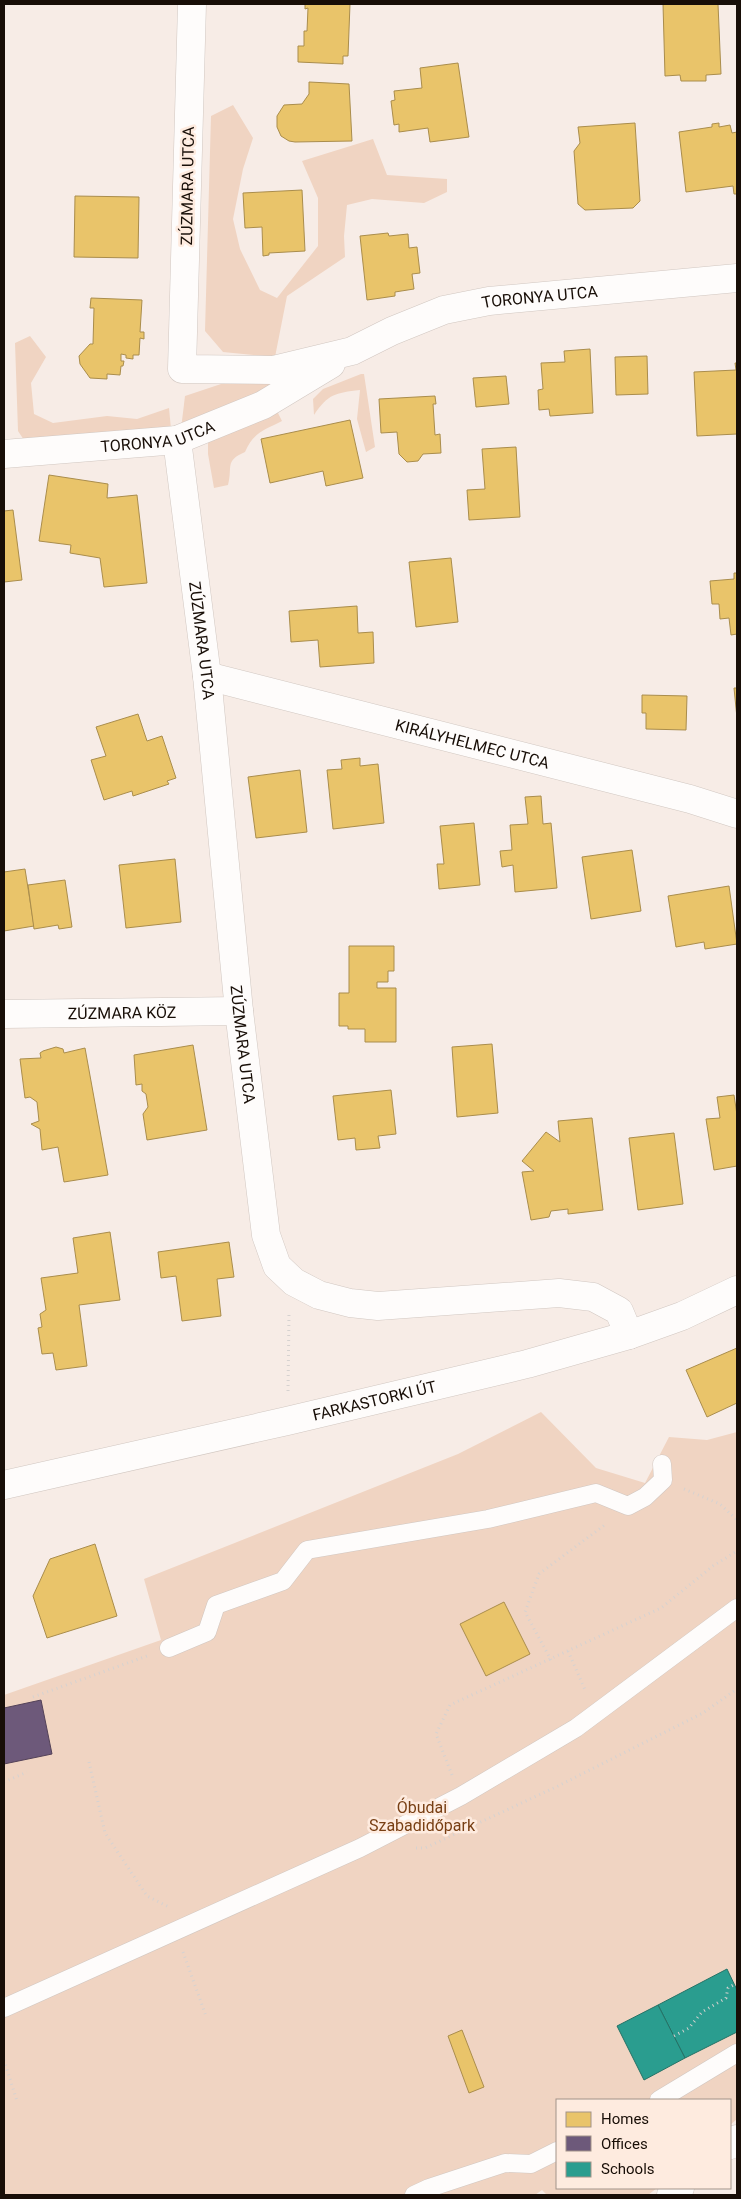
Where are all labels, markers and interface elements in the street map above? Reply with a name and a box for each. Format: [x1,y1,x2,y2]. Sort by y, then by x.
street label: ZÚZMARA UTCA [177,126,198,246]
street label: TORONYA UTCA [480,282,599,312]
street label: TORONYA UTCA [100,417,218,456]
street label: ZÚZMARA UTCA [185,580,218,701]
street label: KIRÁLYHELMEC UTCA [393,715,552,773]
street label: ZÚZMARA UTCA [227,984,259,1105]
street label: ZÚZMARA KÖZ [68,1003,176,1023]
street label: FARKASTORKI ÚT [311,1377,439,1425]
park label: Óbudai Szabadidőpark [369,1797,476,1835]
legend [556,2099,731,2189]
text: Homes [601,2110,649,2128]
text: Offices [601,2135,648,2153]
text: Schools [601,2160,655,2178]

